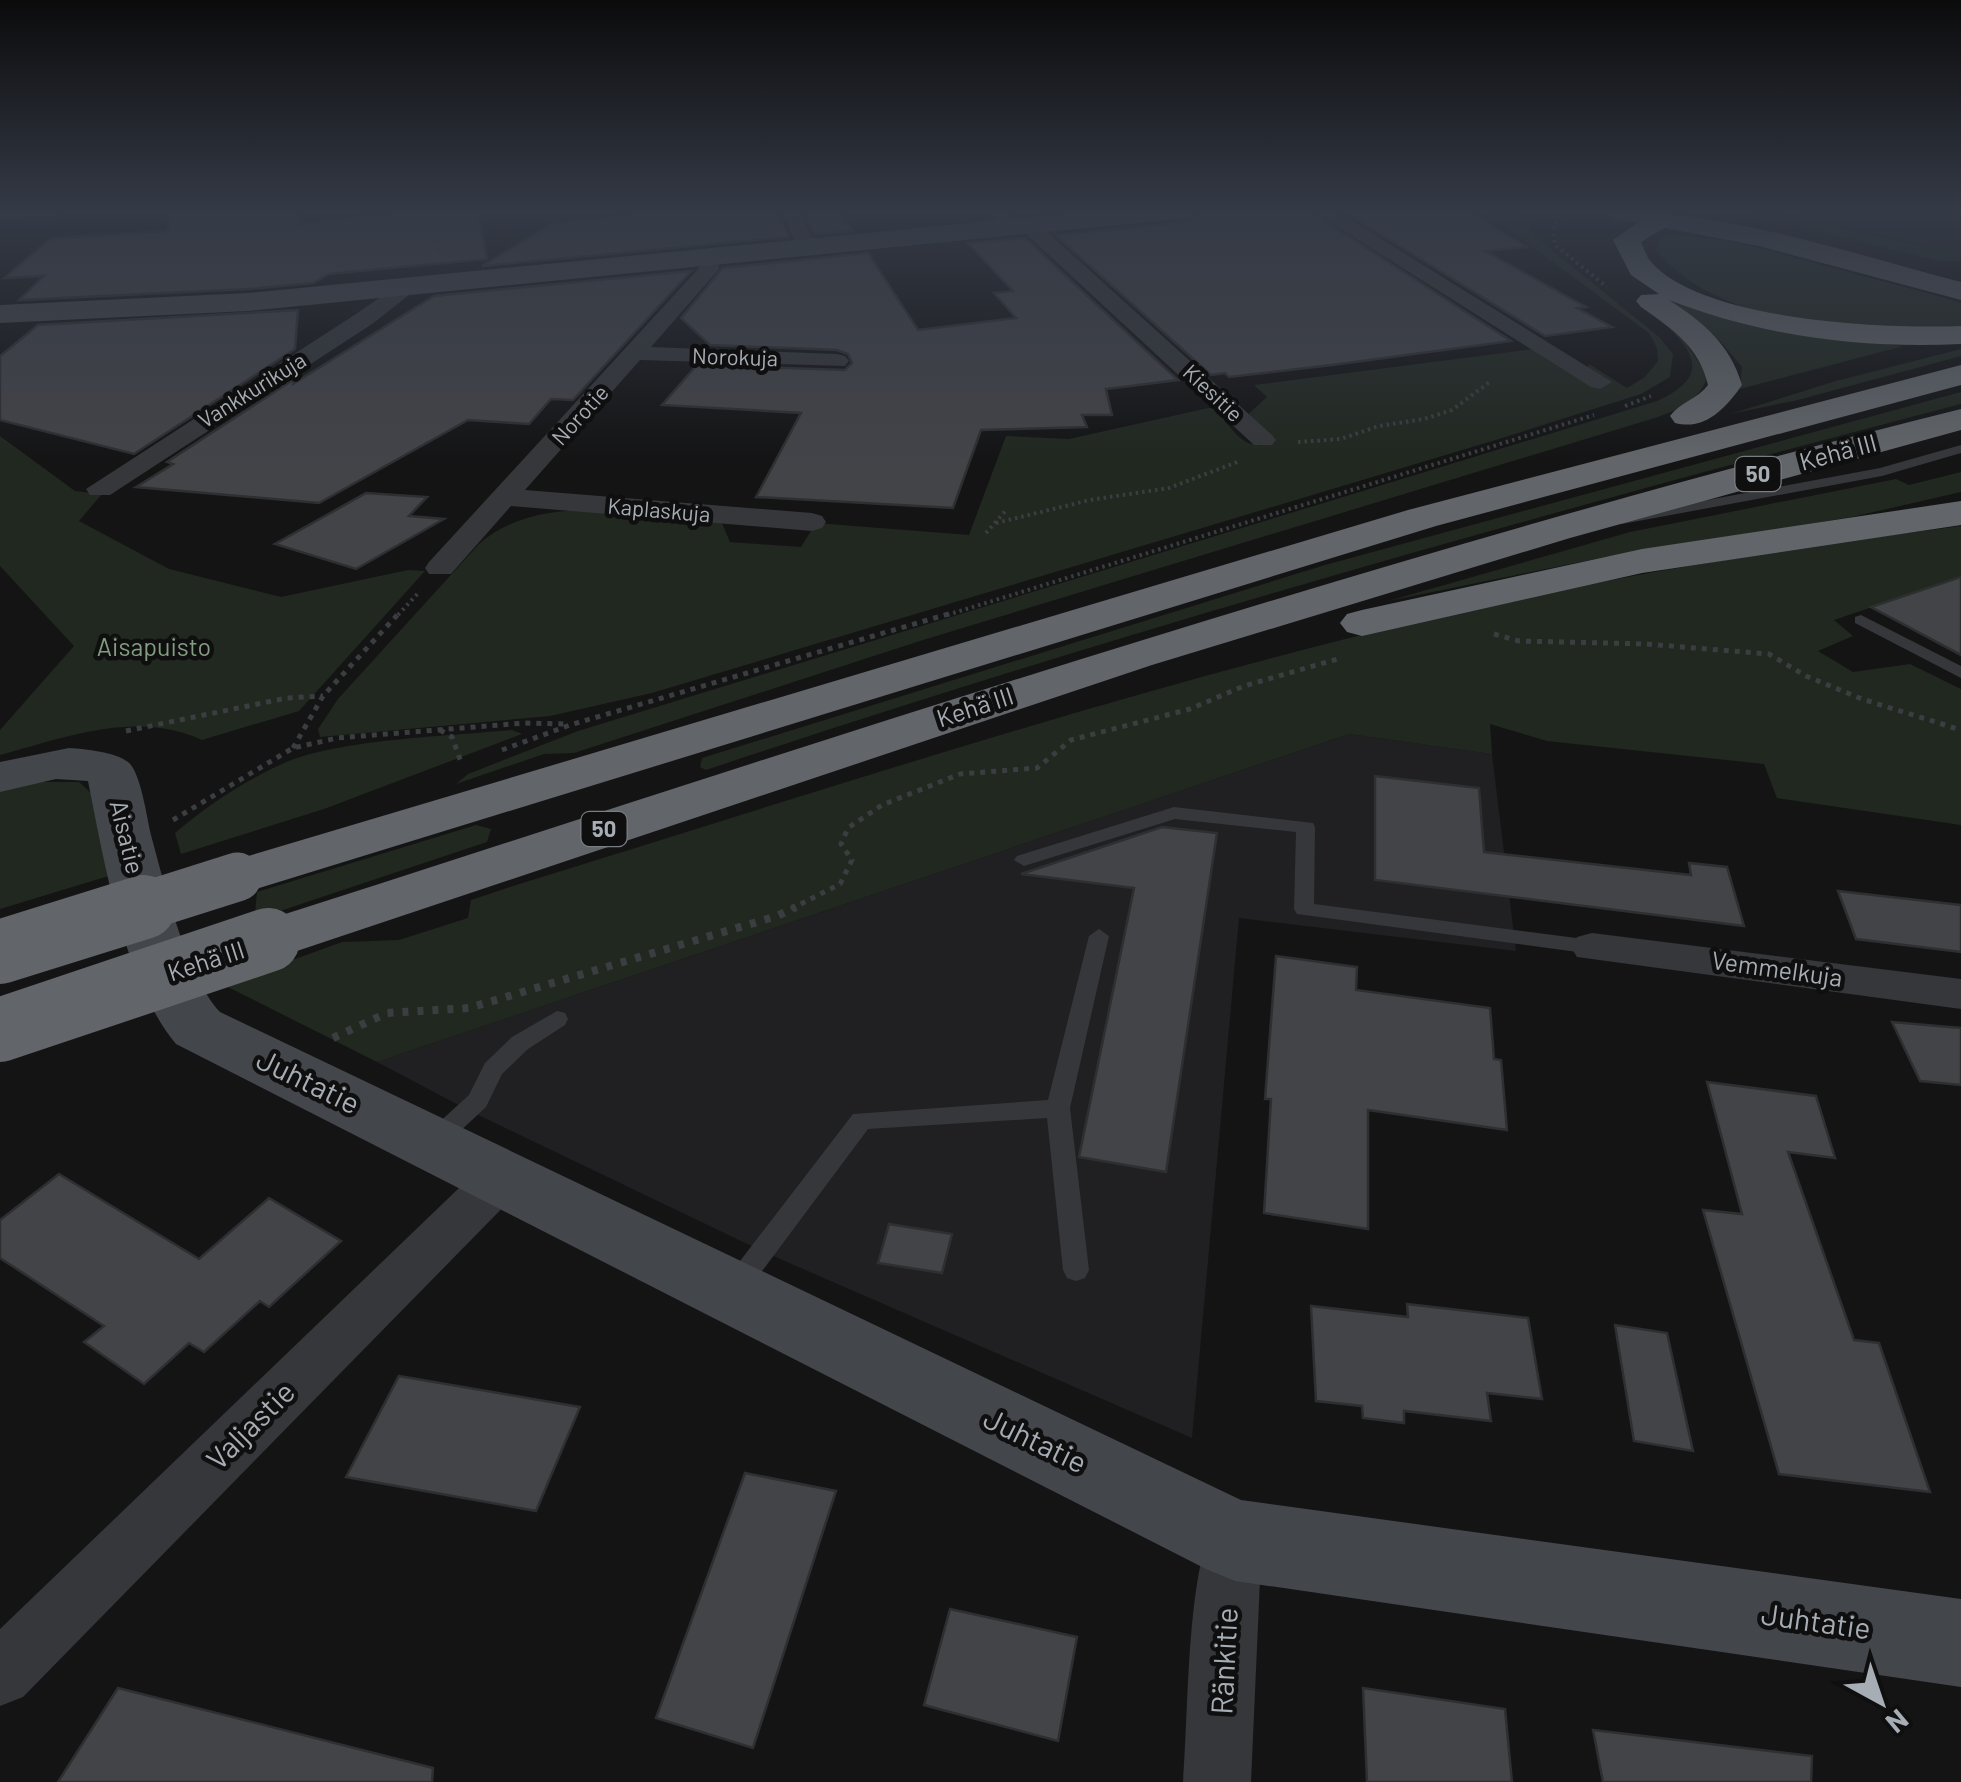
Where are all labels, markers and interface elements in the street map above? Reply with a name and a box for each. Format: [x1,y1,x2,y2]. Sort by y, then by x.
street label: Norokuja [692,342,779,370]
street label: Vankkurikuja [193,346,310,432]
street label: Kiesitie [1178,358,1249,426]
street label: Norotie [546,379,613,450]
street label: Kehä III [1796,426,1880,476]
road number: 50 [1736,457,1780,491]
street label: Kaplaskuja [607,492,712,526]
park label: Aisapuisto [97,631,211,661]
street label: Kehä III [933,680,1017,733]
street label: Aisatie [104,797,152,877]
road number: 50 [582,812,626,846]
street label: Kehä III [164,934,248,987]
street label: Vemmelkuja [1710,944,1845,992]
street label: Juhtatie [251,1040,366,1121]
street label: Valjastie [198,1373,301,1476]
street label: Juhtatie [978,1399,1093,1480]
street label: Juhtatie [1759,1595,1873,1646]
street label: Ränkitie [1202,1607,1244,1715]
north arrow [1831,1652,1931,1752]
text: N [1880,1703,1916,1741]

